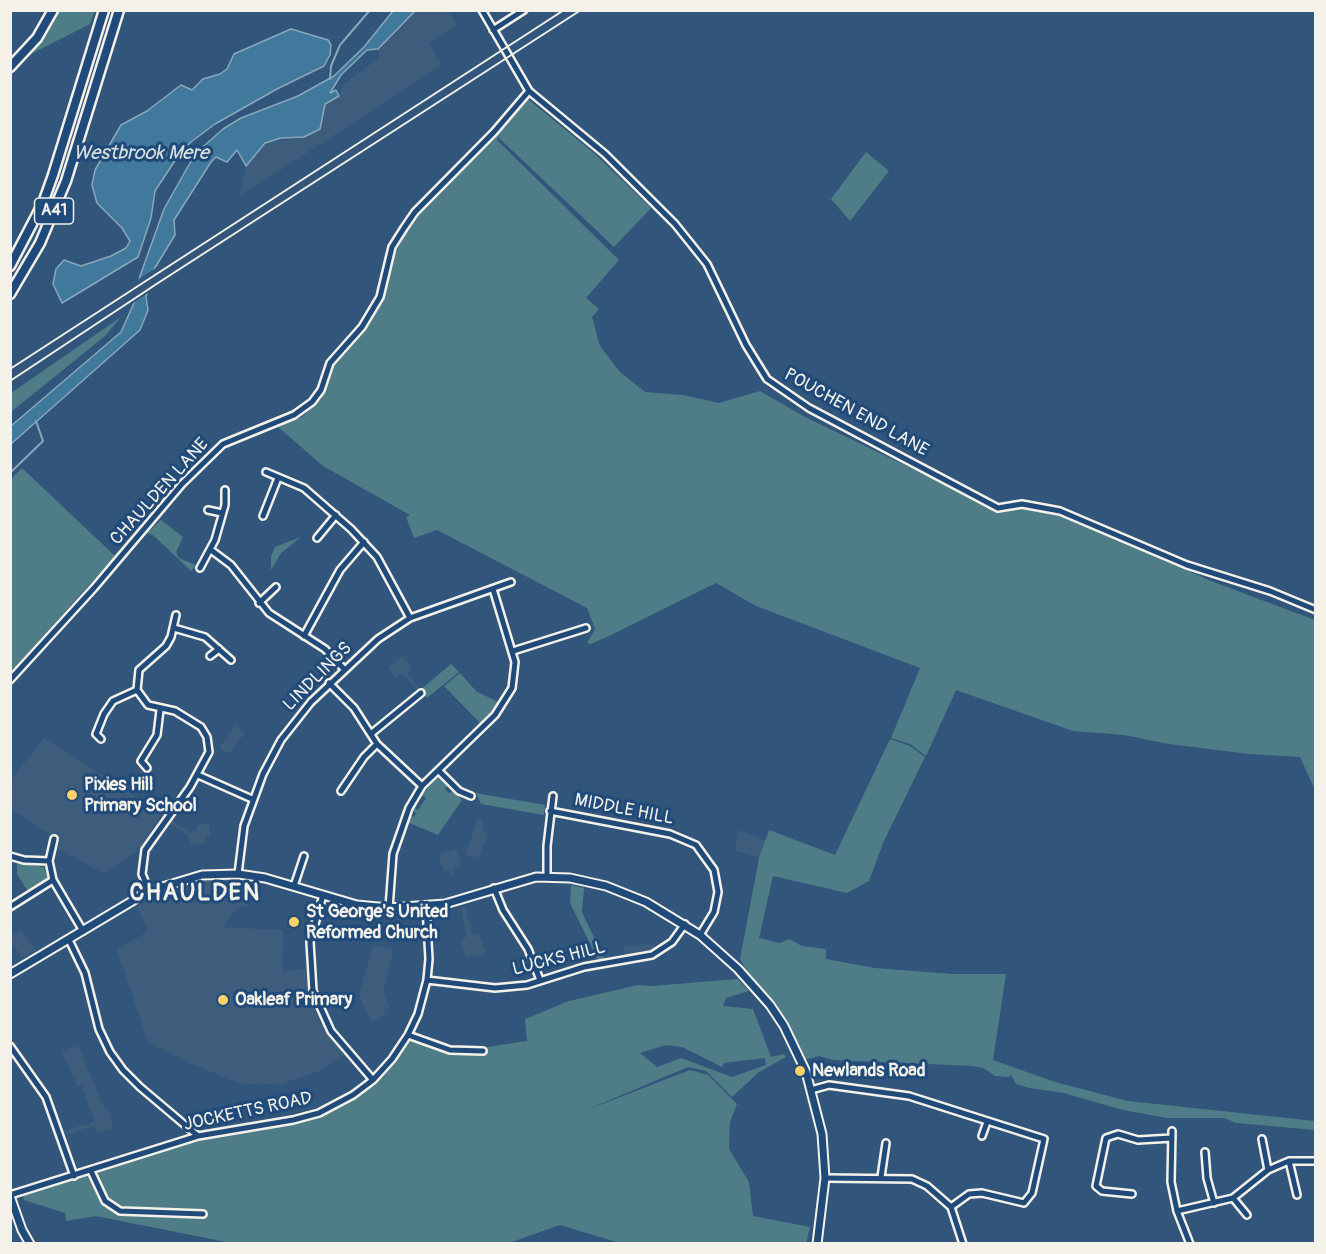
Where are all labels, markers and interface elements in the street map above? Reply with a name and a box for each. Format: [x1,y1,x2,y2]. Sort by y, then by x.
water label: Westbrook Mere [73,142,209,166]
road number: A41 [34,198,74,224]
street label: POUCHEN END LANE [780,364,932,462]
street label: CHAULDEN LANE [106,434,214,550]
street label: LINDLINGS [279,638,357,716]
place label: Pixies Hill Primary School [84,774,197,816]
marker: Pixies Hill Primary School [65,788,79,802]
street label: MIDDLE HILL [572,790,676,830]
district label: CHAULDEN [129,880,261,908]
place label: St George's United Reformed Church [306,901,448,944]
marker: St George's United Reformed Church [287,915,301,929]
street label: LUCKS HILL [510,937,608,981]
place label: Oakleaf Primary [235,989,352,1011]
marker: Oakleaf Primary [216,993,230,1007]
place label: Newlands Road [812,1060,926,1082]
marker: Newlands Road [793,1064,807,1078]
street label: JOCKETTS ROAD [182,1088,314,1136]

